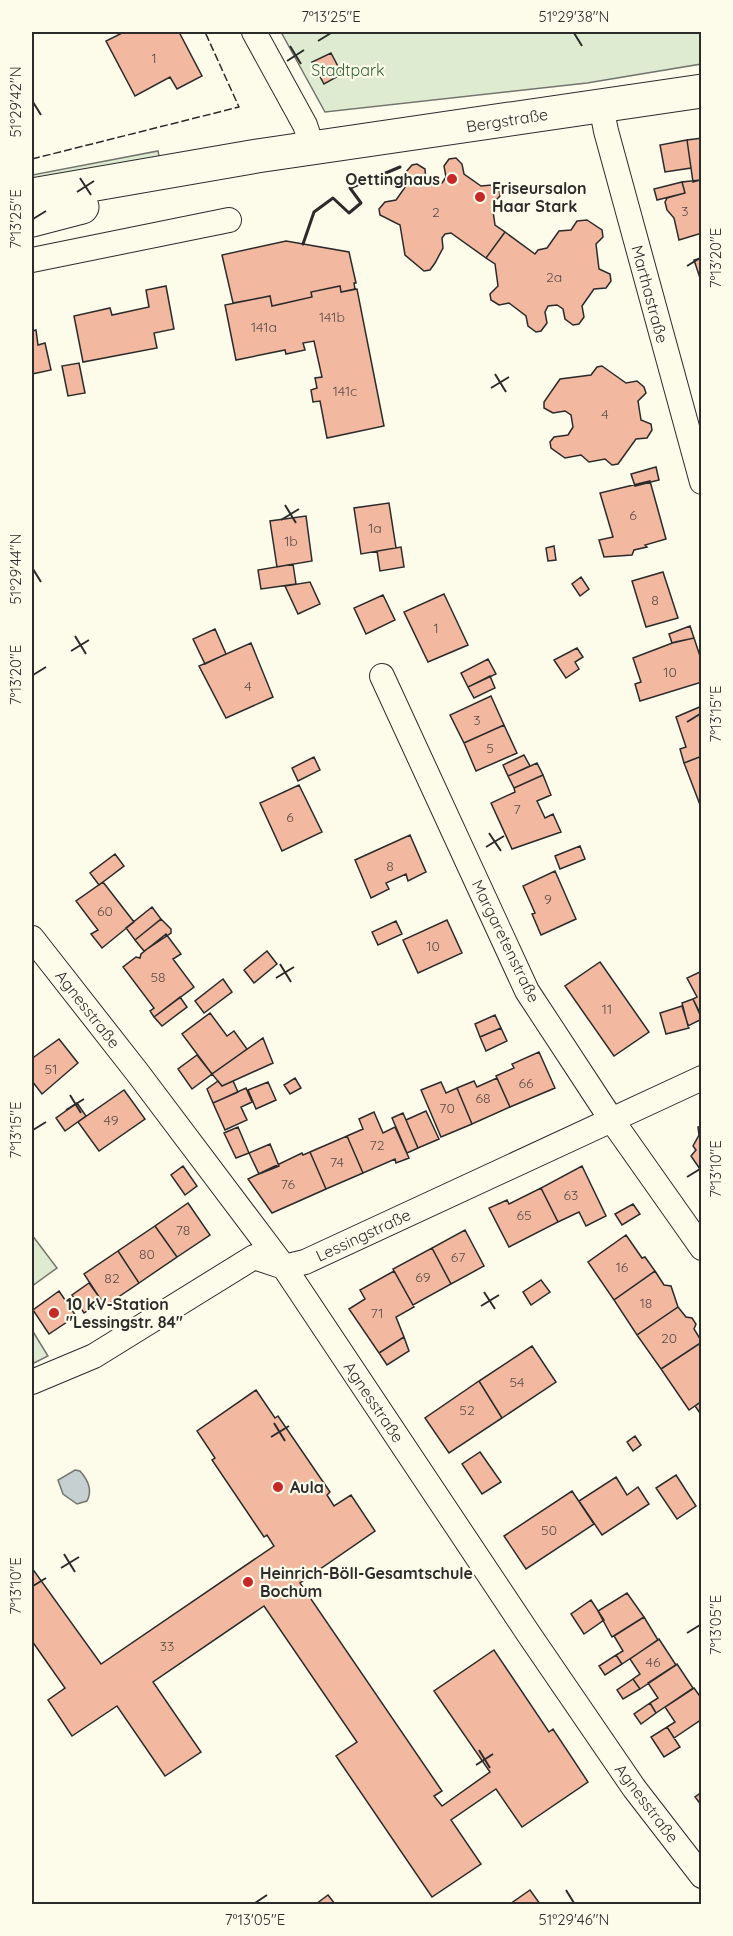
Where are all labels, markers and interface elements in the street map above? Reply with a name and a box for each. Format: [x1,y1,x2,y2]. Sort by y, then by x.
text: 7°13'25"E [301,7,361,26]
text: 51°29'38"N [539,7,609,26]
house number: 1 [151,49,157,67]
park label: Stadtpark [311,60,385,80]
text: 51°29'42"N [6,66,25,138]
street label: Bergstraße [465,104,549,136]
place label: Oettinghaus [345,169,440,189]
marker: Oettinghaus [445,172,459,186]
place label: Friseursalon Haar Stark [492,178,587,216]
text: 7°13'25"E [6,189,25,249]
marker: Friseursalon Haar Stark [473,190,487,204]
house number: 3 [681,202,689,220]
house number: 2 [432,203,440,221]
text: 7°13'20"E [706,228,725,288]
street label: Marthastraße [627,243,673,345]
house number: 2a [546,268,562,286]
house number: 141b [319,308,345,326]
house number: 141a [251,318,277,336]
house number: 141c [333,382,357,400]
house number: 4 [601,405,609,423]
house number: 6 [629,506,637,524]
house number: 1a [368,519,382,537]
house number: 1b [284,532,298,550]
text: 51°29'44"N [6,534,25,604]
house number: 8 [651,591,659,609]
house number: 1 [433,619,439,637]
text: 7°13'20"E [6,645,25,705]
house number: 10 [663,663,677,681]
house number: 4 [244,677,252,695]
text: 7°13'15"E [706,686,725,742]
house number: 3 [473,711,481,729]
house number: 5 [486,739,494,757]
house number: 7 [513,800,521,818]
house number: 6 [286,808,294,826]
house number: 8 [386,857,394,875]
street label: Margaretenstraße [468,876,544,1006]
house number: 9 [544,890,552,908]
house number: 60 [97,902,113,920]
house number: 10 [426,937,440,955]
street label: Agnesstraße [51,966,125,1052]
house number: 58 [150,968,166,986]
house number: 11 [602,1000,612,1018]
house number: 51 [45,1060,57,1078]
house number: 66 [518,1074,534,1092]
house number: 68 [475,1089,491,1107]
house number: 70 [439,1099,455,1117]
text: 7°13'15"E [6,1102,25,1158]
house number: 49 [104,1111,119,1129]
house number: 72 [370,1136,385,1154]
text: 7°13'10"E [706,1140,725,1198]
house number: 74 [330,1153,344,1171]
house number: 76 [281,1175,296,1193]
house number: 63 [564,1186,578,1204]
street label: Lessingstraße [312,1204,414,1266]
house number: 65 [516,1206,532,1224]
house number: 78 [176,1221,190,1239]
house number: 80 [139,1245,155,1263]
house number: 67 [451,1248,465,1266]
house number: 16 [616,1258,629,1276]
house number: 69 [415,1268,431,1286]
house number: 82 [104,1269,120,1287]
place label: 10 kV-Station "Lessingstr. 84" [66,1294,183,1332]
house number: 18 [640,1294,652,1312]
house number: 71 [370,1304,384,1322]
marker: 10 kV-Station "Lessingstr. 84" [47,1306,61,1320]
house number: 20 [661,1329,677,1347]
street label: Agnesstraße [340,1358,408,1446]
house number: 54 [509,1373,525,1391]
house number: 52 [459,1401,475,1419]
place label: Aula [290,1477,324,1497]
marker: Aula [271,1480,285,1494]
house number: 50 [541,1521,557,1539]
text: 7°13'10"E [6,1557,25,1615]
place label: Heinrich-Böll-Gesamtschule Bochum [260,1563,473,1601]
marker: Heinrich-Böll-Gesamtschule Bochum [241,1575,255,1589]
text: 7°13'05"E [706,1595,725,1655]
house number: 33 [160,1637,174,1655]
house number: 46 [646,1653,661,1671]
street label: Agnesstraße [611,1760,683,1846]
text: 7°13'05"E [225,1910,285,1929]
text: 51°29'46"N [539,1910,609,1929]

